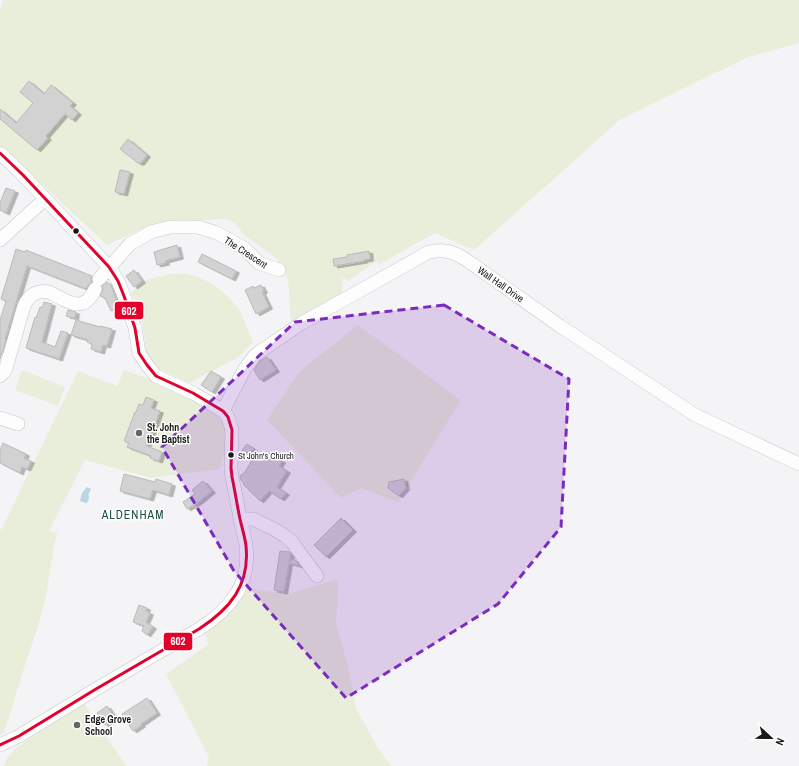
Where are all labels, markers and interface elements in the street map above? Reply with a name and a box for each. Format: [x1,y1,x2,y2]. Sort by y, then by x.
unlabelled marker [71,226,81,236]
street label: The Crescent [222,234,271,272]
street label: Wall Hall Drive [475,264,527,305]
line badge: 602 [114,301,144,320]
text: 602 [121,304,137,318]
place label: St. John the Baptist [147,421,190,446]
marker: St. John the Baptist [134,428,144,438]
marker: St John's Church [226,450,236,460]
place label: St John's Church [238,450,294,462]
district label: ALDENHAM [101,507,164,523]
line badge: 602 [163,632,193,651]
text: 602 [170,634,186,648]
place label: Edge Grove School [85,713,131,738]
north arrow [751,718,791,758]
marker: Edge Grove School [72,720,82,730]
text: N [773,736,788,747]

